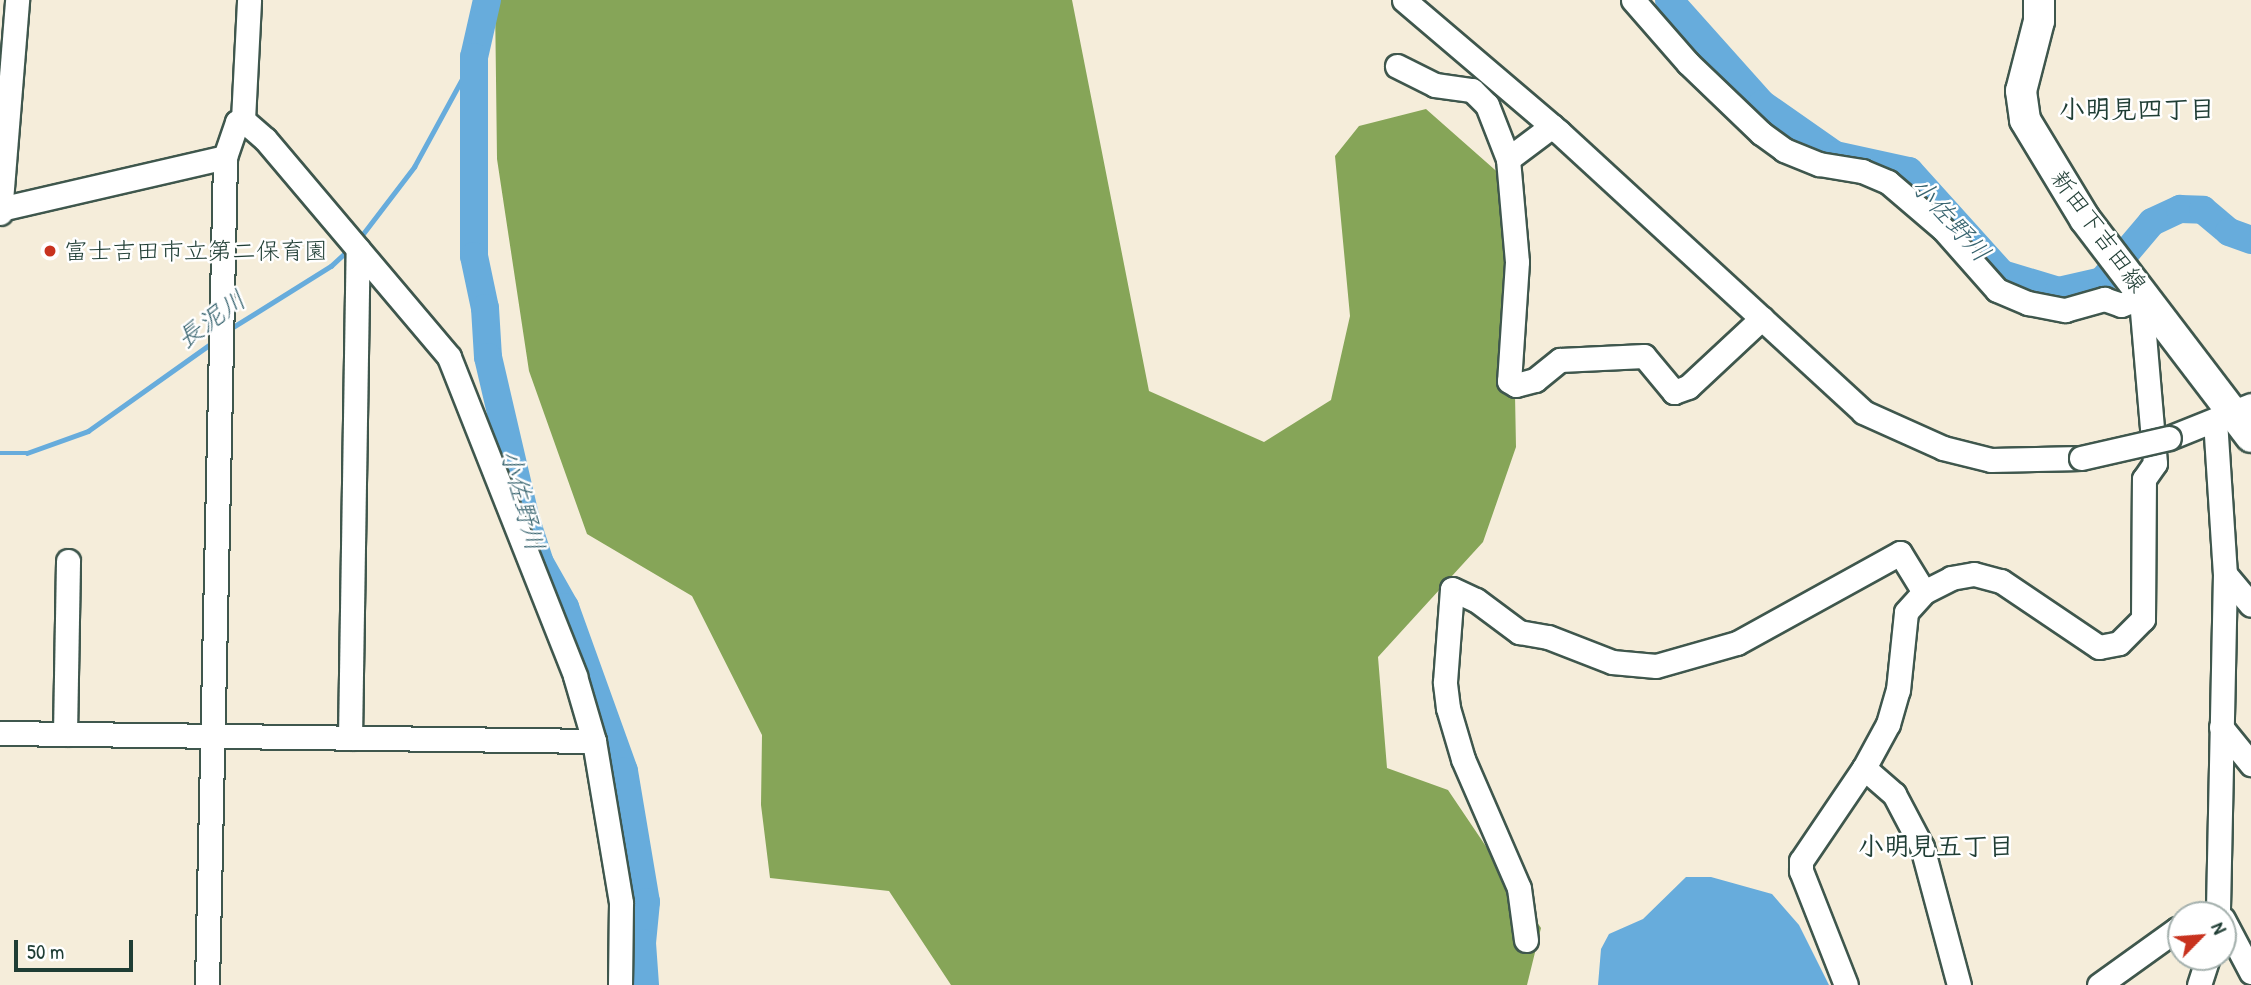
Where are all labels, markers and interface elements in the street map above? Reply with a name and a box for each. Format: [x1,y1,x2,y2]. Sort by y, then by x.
district label: 小明見四丁目 [2059,93,2215,125]
street label: 新田下吉田線 [2045,164,2153,298]
water label: 小佐野川 [1905,170,1997,268]
place label: 富士吉田市立第二保育園 [64,237,328,265]
marker: 富士吉田市立第二保育園 [42,243,58,259]
water label: 長泥川 [170,283,252,355]
water label: 小佐野川 [494,446,552,554]
district label: 小明見五丁目 [1858,830,2014,862]
north arrow [2167,901,2237,971]
text: N [2205,918,2233,938]
scale bar [18,926,136,970]
text: 50 m [27,937,64,966]

